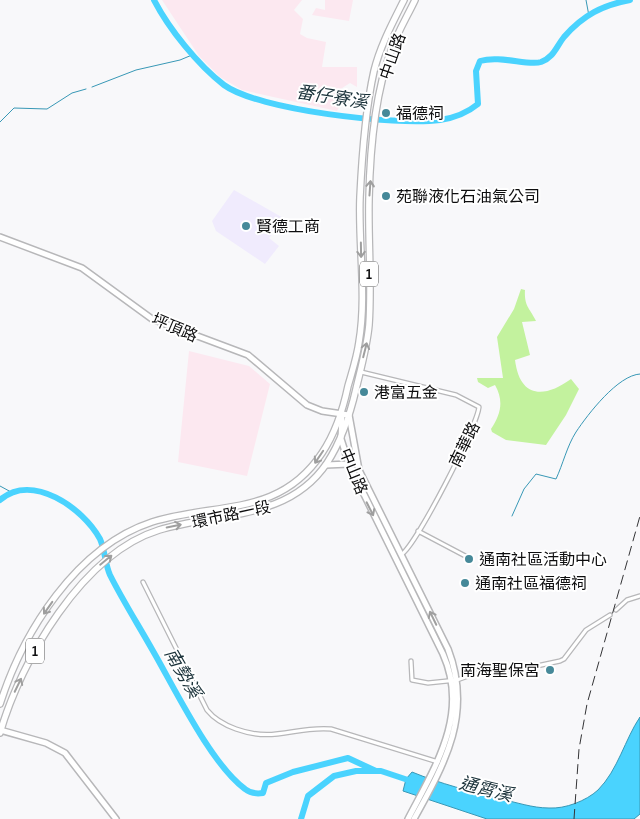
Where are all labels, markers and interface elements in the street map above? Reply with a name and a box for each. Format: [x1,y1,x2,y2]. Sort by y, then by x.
street label: 中山路 [377,31,410,82]
water label: 番仔寮溪 [295,81,372,114]
place label: 福德祠 [396,105,444,124]
marker: 福德祠 [380,107,392,119]
one-way arrow [365,180,374,196]
place label: 苑聯液化石油氣公司 [396,188,540,207]
marker: 苑聯液化石油氣公司 [380,190,392,202]
place label: 賢德工商 [256,218,320,237]
marker: 賢德工商 [240,220,252,232]
one-way arrow [356,242,366,258]
road number: 1 [360,262,378,286]
street label: 坪頂路 [149,310,200,347]
one-way arrow [361,343,370,359]
place label: 港富五金 [374,384,438,403]
marker: 港富五金 [358,386,370,398]
street label: 南華路 [446,419,484,470]
street label: 中山路 [335,446,370,497]
one-way arrow [314,450,324,464]
street label: 環市路一段 [190,498,272,533]
one-way arrow [365,502,375,517]
one-way arrow [166,521,182,530]
place label: 通南社區活動中心 [479,551,607,570]
marker: 通南社區活動中心 [463,553,475,565]
one-way arrow [99,555,112,566]
place label: 通南社區福德祠 [475,575,587,594]
marker: 通南社區福德祠 [459,577,471,589]
one-way arrow [43,601,53,615]
one-way arrow [428,611,437,626]
road number: 1 [26,638,44,664]
water label: 南勢溪 [160,645,207,704]
place label: 南海聖保宮 [460,662,540,681]
marker: 南海聖保宮 [544,664,556,676]
one-way arrow [14,678,23,693]
water label: 通霄溪 [457,773,518,807]

